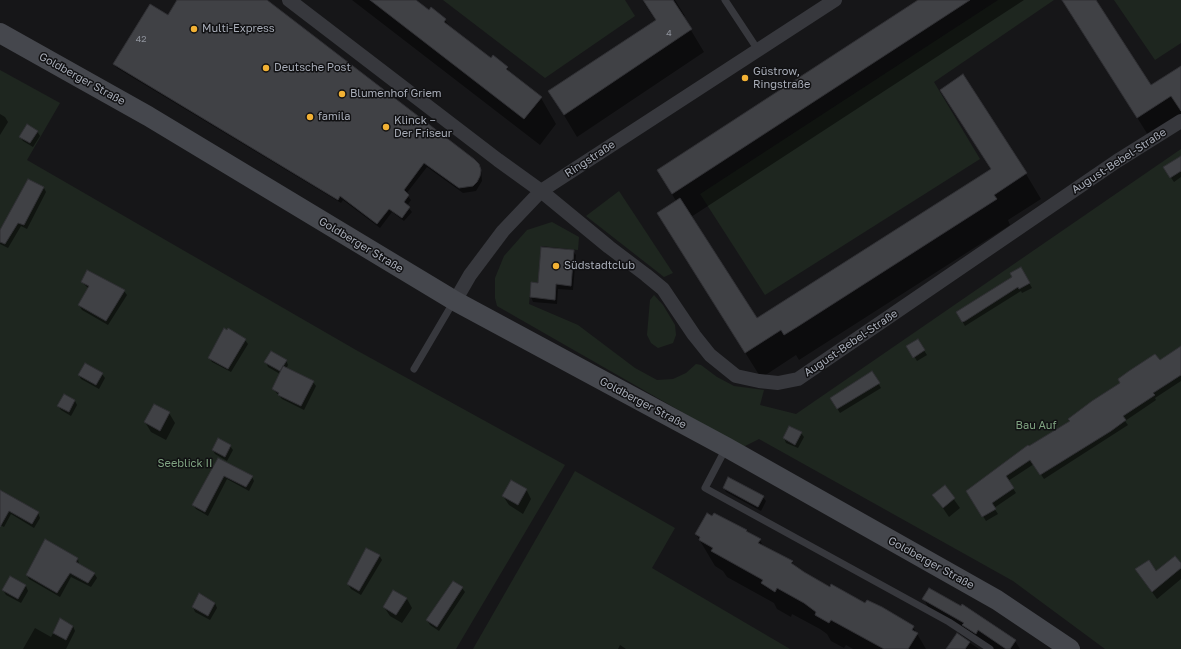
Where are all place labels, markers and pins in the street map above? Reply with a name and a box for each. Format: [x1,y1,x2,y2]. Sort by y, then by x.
place label: Multi-Express [202,22,275,36]
marker: Multi-Express [189,24,199,34]
place label: Deutsche Post [274,61,351,75]
marker: Deutsche Post [261,63,271,73]
place label: Güstrow, Ringstraße [753,65,810,91]
marker: Güstrow, Ringstraße [740,73,750,83]
place label: Blumenhof Griem [350,87,442,101]
marker: Blumenhof Griem [337,89,347,99]
place label: famila [318,110,350,124]
marker: famila [305,112,315,122]
place label: Klinck – Der Friseur [394,114,452,140]
marker: Klinck – Der Friseur [381,122,391,132]
place label: Südstadtclub [564,259,635,273]
marker: Südstadtclub [551,261,561,271]

